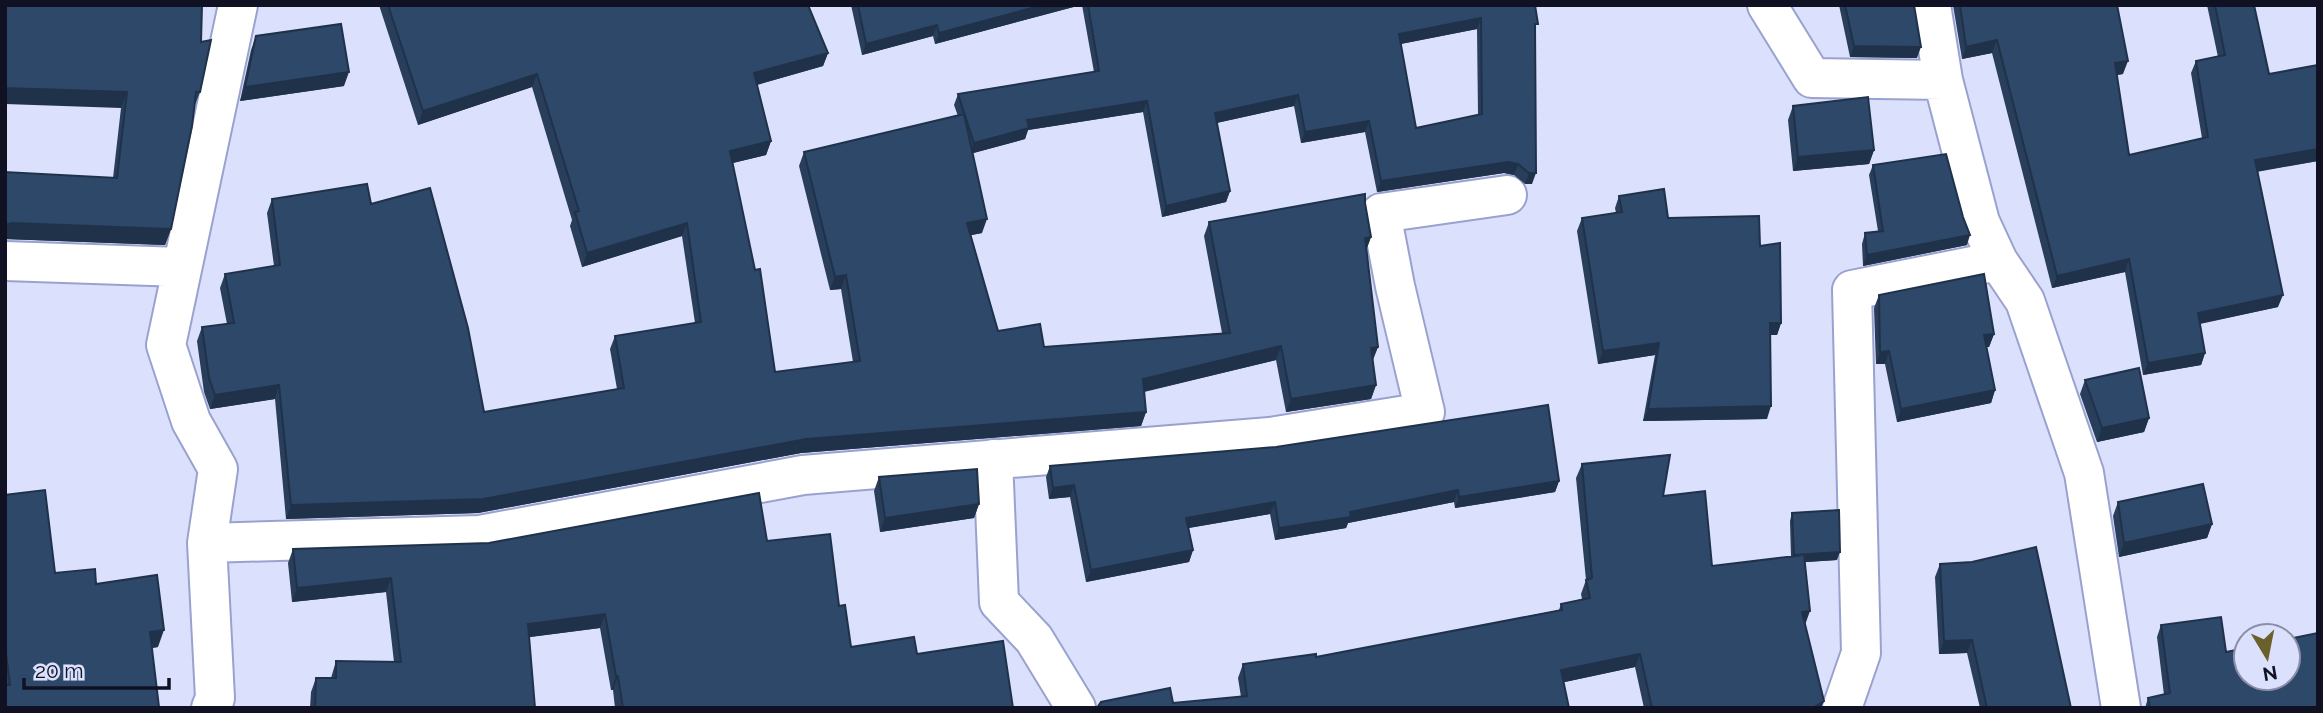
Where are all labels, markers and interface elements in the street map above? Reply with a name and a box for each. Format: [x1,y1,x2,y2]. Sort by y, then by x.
north arrow [2232,622,2302,692]
scale bar [24,646,170,690]
text: 20 m [35,658,83,683]
text: N [2261,662,2279,686]

